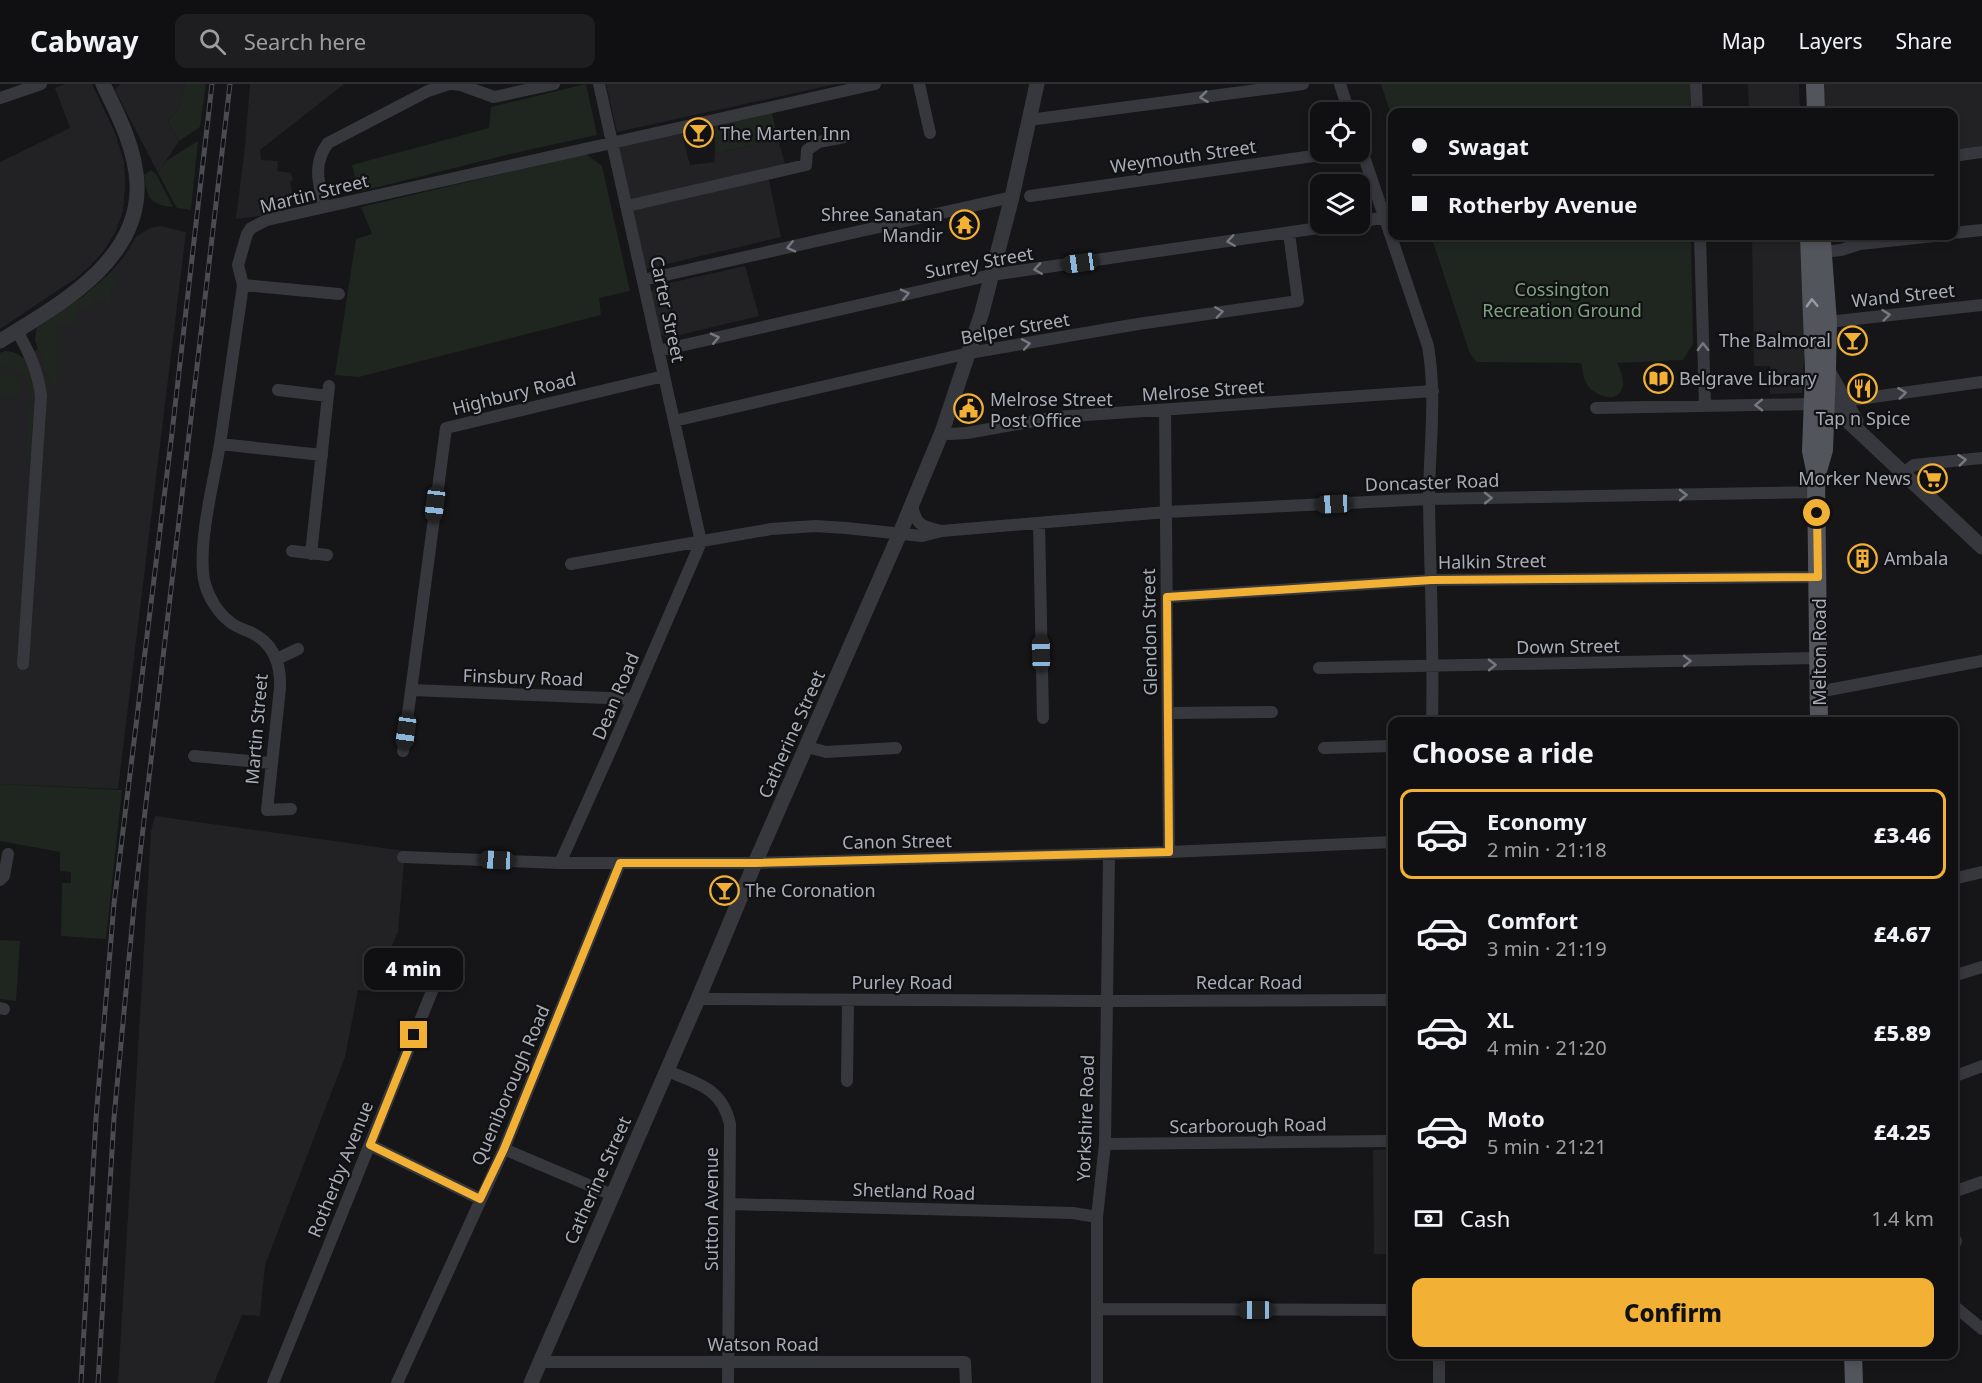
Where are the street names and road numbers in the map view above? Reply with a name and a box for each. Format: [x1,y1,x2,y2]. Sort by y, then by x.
street label: Weymouth Street [1109,134,1258,178]
street label: Martin Street [257,168,371,218]
street label: Surrey Street [923,241,1035,283]
street label: Carter Street [645,254,691,365]
street label: Wand Street [1850,278,1956,312]
street label: Belper Street [959,307,1072,349]
street label: Highbury Road [450,366,578,420]
street label: Melrose Street [1141,374,1266,406]
street label: Doncaster Road [1364,468,1500,496]
street label: Halkin Street [1438,548,1547,574]
street label: Glendon Street [1136,568,1162,696]
street label: Melton Road [1807,598,1831,706]
street label: Down Street [1516,633,1621,659]
street label: Dean Road [586,649,644,743]
street label: Finsbury Road [462,663,584,691]
street label: Catherine Street [752,666,830,802]
street label: Martin Street [239,672,273,785]
street label: Canon Street [842,828,952,854]
street label: Purley Road [852,970,953,994]
street label: Redcar Road [1196,970,1302,994]
street label: Queniborough Road [465,1001,555,1169]
street label: Yorkshire Road [1071,1054,1099,1182]
street label: Rotherby Avenue [302,1097,378,1241]
street label: Catherine Street [558,1112,636,1248]
street label: Scarborough Road [1169,1112,1327,1138]
street label: Sutton Avenue [699,1147,723,1271]
street label: Shetland Road [852,1177,976,1205]
street label: Watson Road [707,1332,819,1356]

